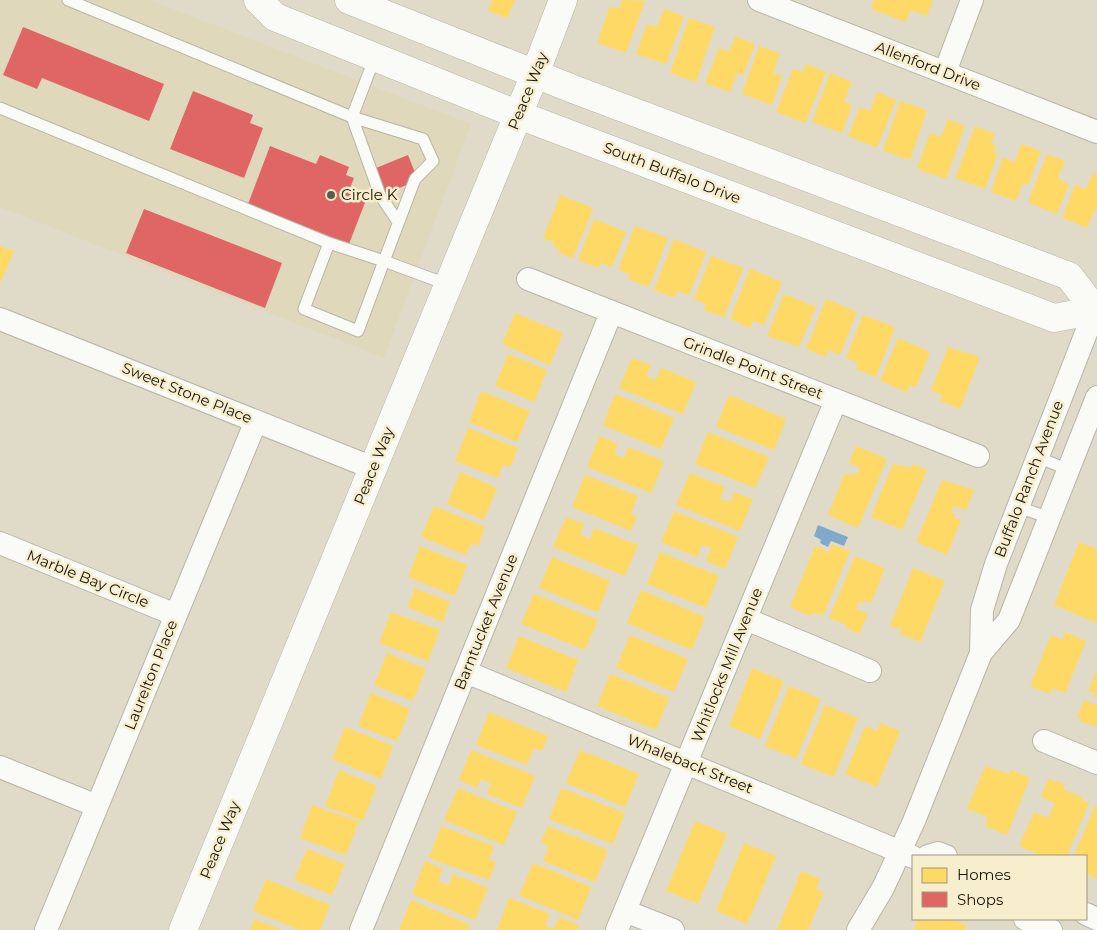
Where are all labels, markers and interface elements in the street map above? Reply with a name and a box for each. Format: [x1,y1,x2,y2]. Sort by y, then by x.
street label: Allenford Drive [873,37,984,94]
street label: Peace Way [503,48,552,132]
street label: South Buffalo Drive [601,138,744,208]
place label: Circle K [341,185,398,204]
marker: Circle K [325,189,337,201]
street label: Grindle Point Street [681,332,826,403]
street label: Sweet Stone Place [119,358,255,427]
street label: Buffalo Ranch Avenue [990,398,1067,560]
street label: Peace Way [349,423,398,507]
street label: Marble Bay Circle [24,545,152,612]
street label: Barntucket Avenue [450,551,522,693]
street label: Whitlocks Mill Avenue [687,585,766,745]
street label: Laurelton Place [120,617,181,733]
street label: Whaleback Street [624,730,756,797]
street label: Peace Way [195,797,244,881]
legend [912,855,1087,920]
text: Homes [957,865,1011,884]
text: Shops [957,890,1003,909]

